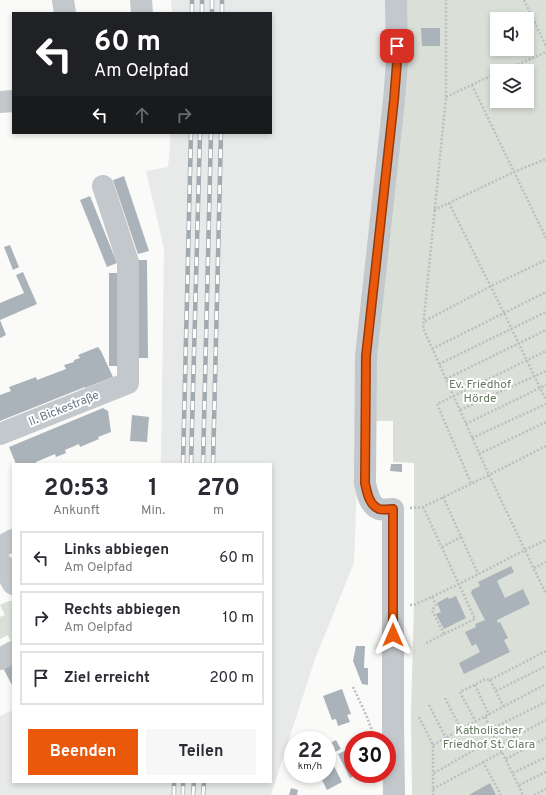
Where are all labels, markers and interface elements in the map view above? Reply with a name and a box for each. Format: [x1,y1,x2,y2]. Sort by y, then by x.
map controls [490,12,534,108]
button: sound [490,12,534,56]
text: 60 m [94,25,161,61]
icon: left [28,28,80,80]
pin [380,29,414,63]
icon: arrive [386,35,408,57]
text: Am Oelpfad [94,60,189,83]
button: layers [490,64,534,108]
icon: left [89,104,111,126]
icon: ahead [131,104,153,126]
icon: right [173,104,195,126]
park label: Ev. Friedhof Hörde [449,377,511,407]
street label: II. Bickestraße [26,388,102,430]
text: 20:53 [44,474,109,504]
text: 1 [148,474,158,504]
text: 270 [197,474,240,504]
text: Ankunft [53,503,100,519]
text: Min. [141,503,165,519]
text: m [213,503,224,519]
text: Links abbiegen [64,541,169,560]
icon: left [30,547,52,569]
text: 60 m [219,549,254,568]
text: Am Oelpfad [64,560,133,576]
text: Rechts abbiegen [64,601,181,620]
icon: right [30,607,52,629]
text: 10 m [223,609,254,628]
position arrow [372,614,414,656]
text: Am Oelpfad [64,620,133,636]
icon: arrive [30,667,52,689]
text: Ziel erreicht [64,669,150,688]
text: 200 m [209,669,254,688]
park label: Katholischer Friedhof St. Clara [443,723,535,753]
button: Beenden [28,729,138,775]
button: Teilen [146,729,256,775]
speed limit sign: 30 [344,731,396,783]
text: 22 [298,739,322,765]
text: km/h [298,760,322,773]

